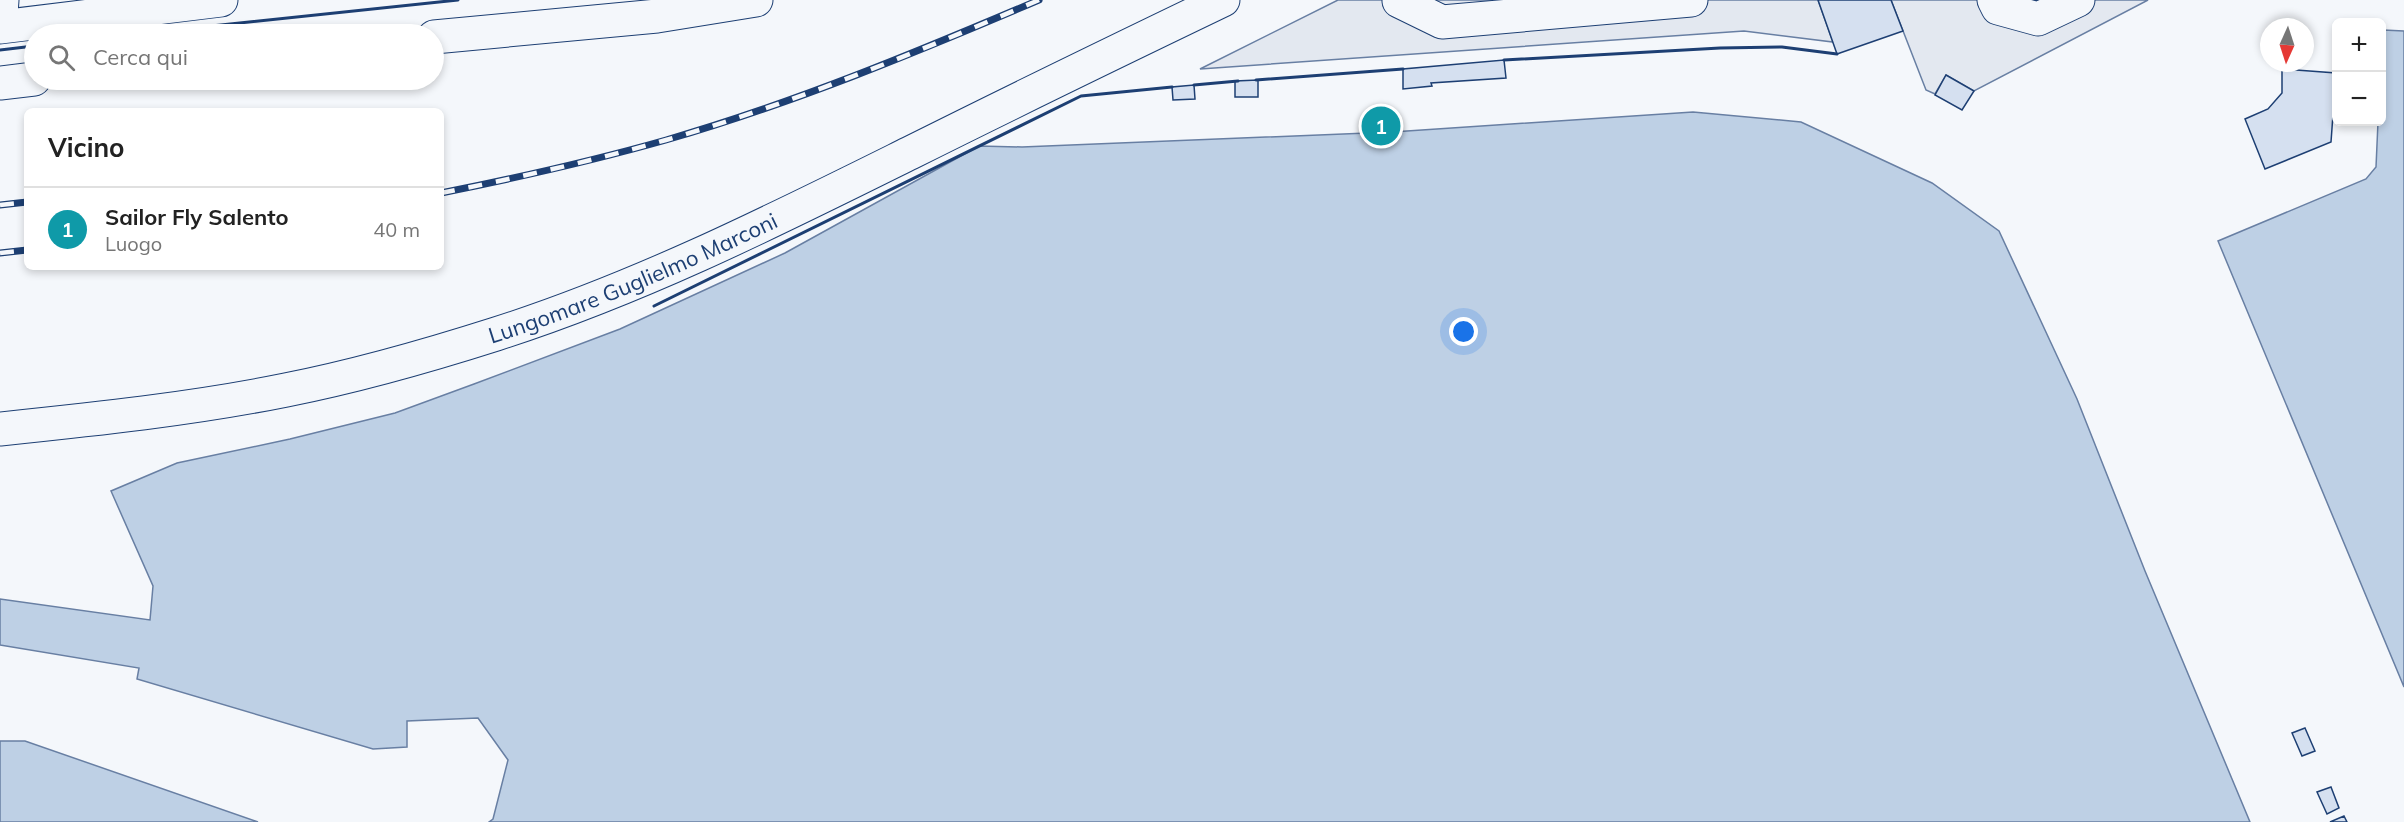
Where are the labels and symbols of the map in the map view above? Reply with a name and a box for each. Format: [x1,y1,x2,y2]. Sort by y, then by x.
north arrow [2260,18,2314,72]
pin: 1 [1362,104,1400,148]
street label: Lungomare Guglielmo Marconi [485,206,782,350]
your location [1449,317,1478,346]

